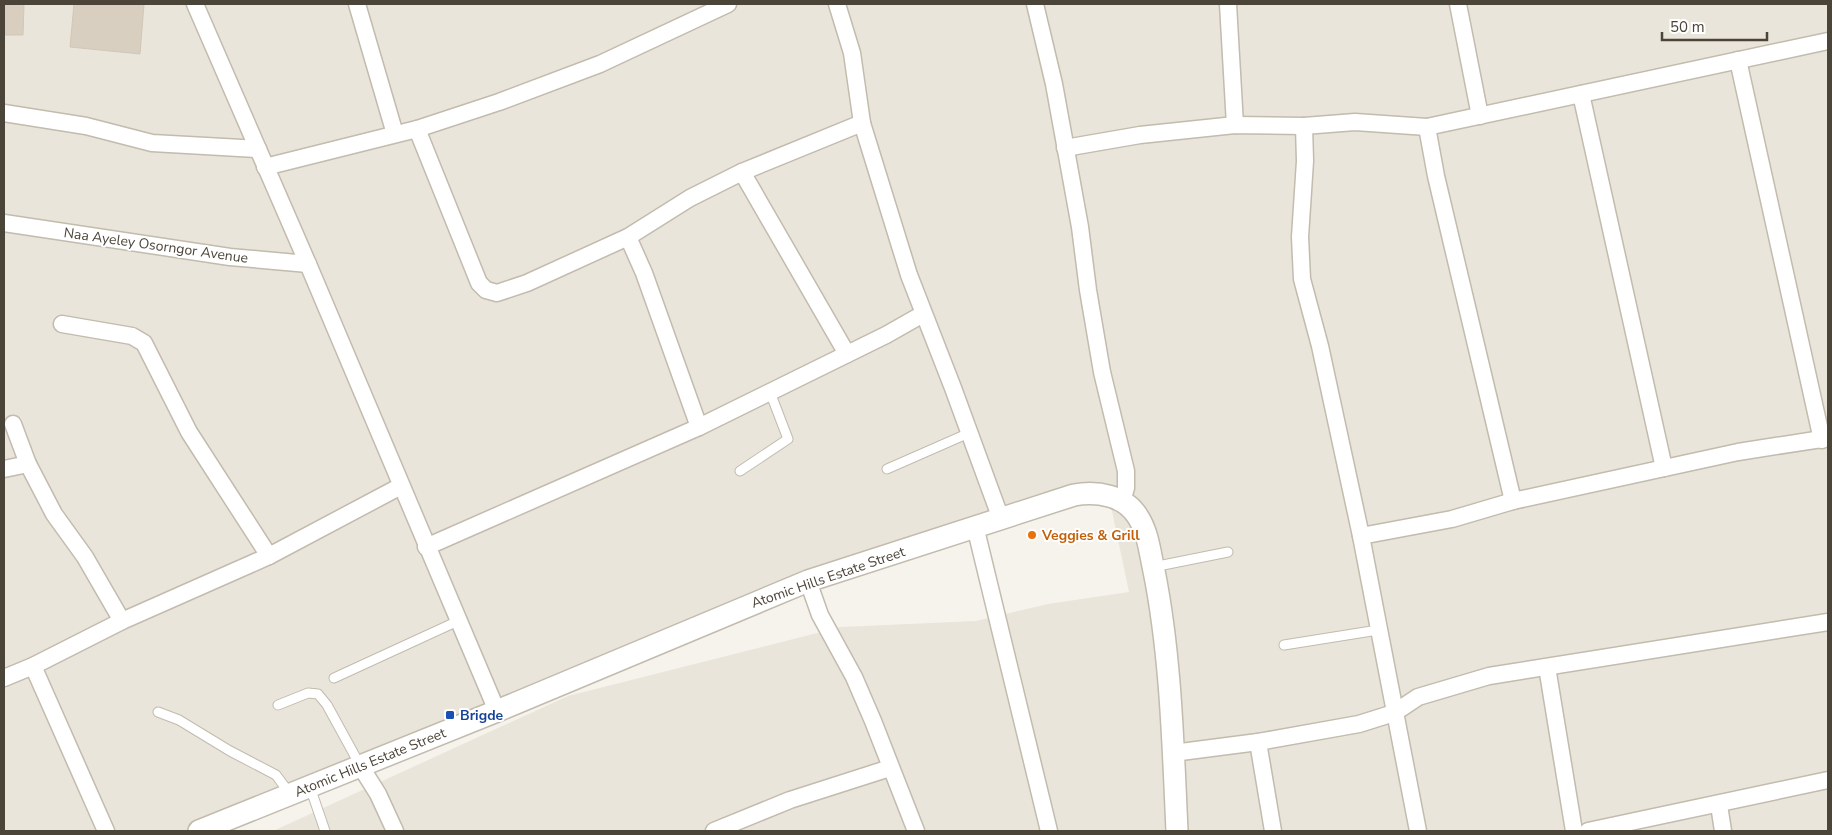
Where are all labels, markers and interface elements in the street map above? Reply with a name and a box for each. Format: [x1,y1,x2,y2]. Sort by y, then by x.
scale bar [1662,10,1767,42]
text: 50 m [1670,17,1705,37]
street label: Naa Ayeley Osorngor Avenue [63,223,249,268]
place label: Veggies & Grill [1041,526,1140,545]
marker: Veggies & Grill [1026,529,1038,541]
street label: Atomic Hills Estate Street [749,542,908,613]
place label: Brigde [460,706,504,725]
marker: Brigde [444,709,456,721]
street label: Atomic Hills Estate Street [292,723,449,802]

